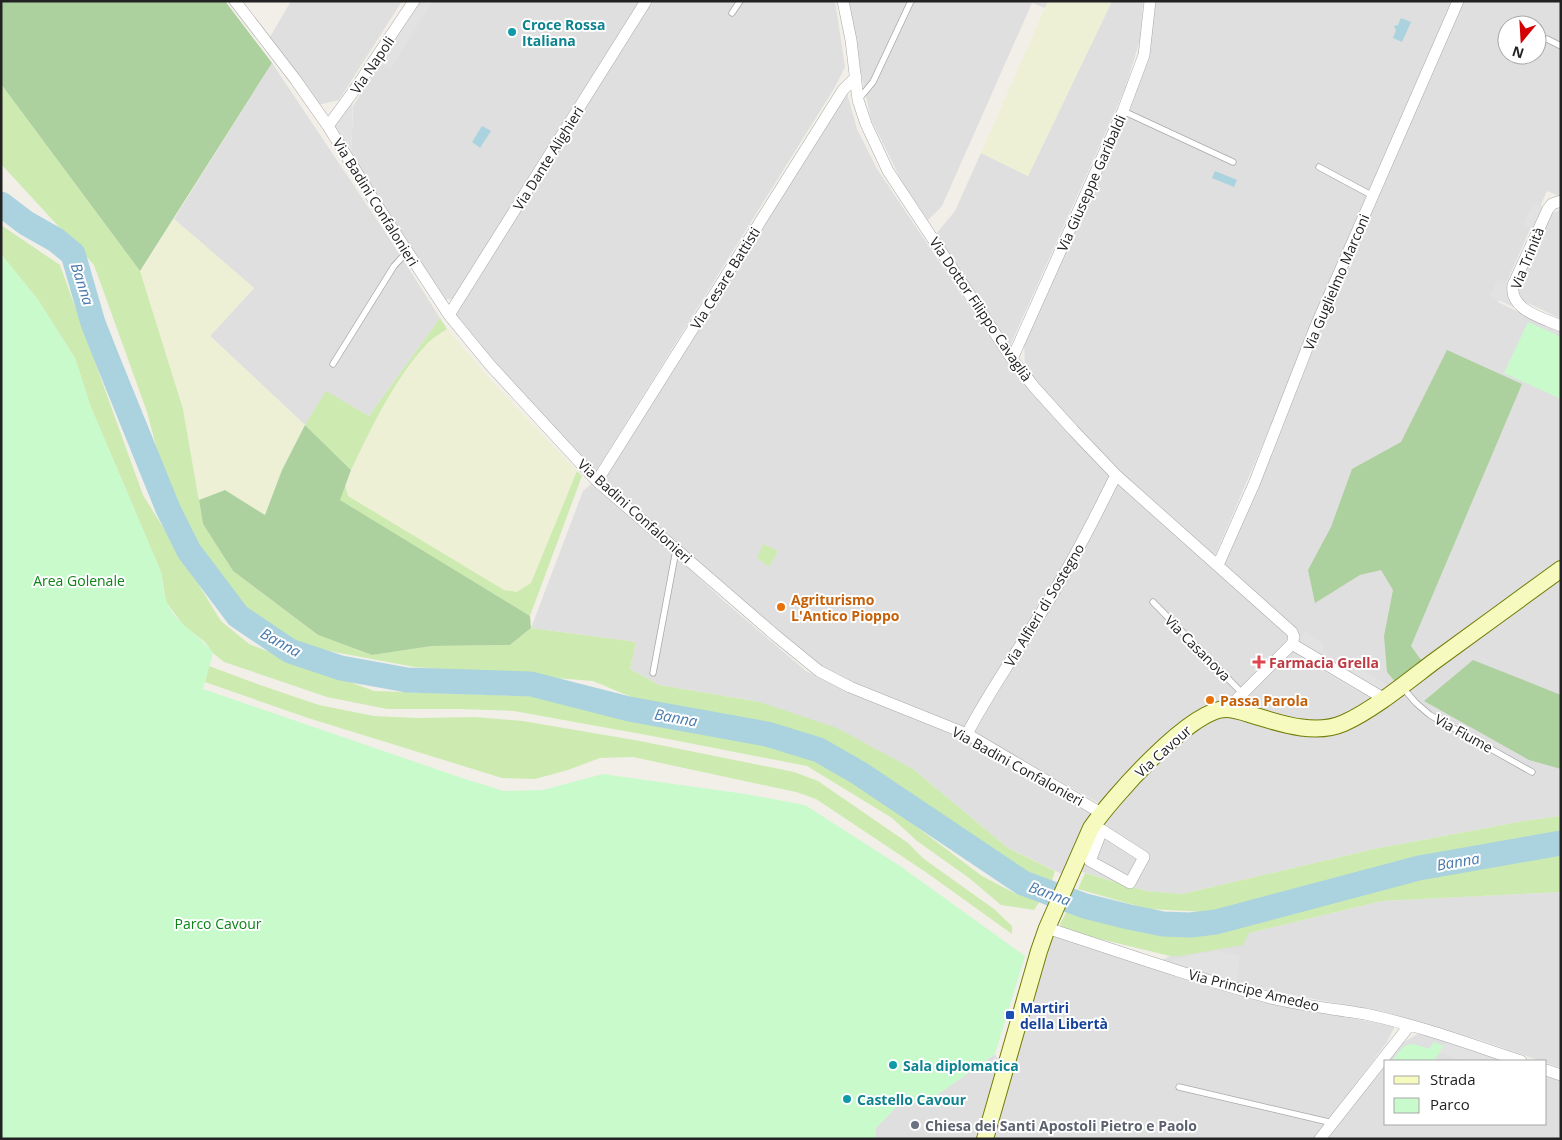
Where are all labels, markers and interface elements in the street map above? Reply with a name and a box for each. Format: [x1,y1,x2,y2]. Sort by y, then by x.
place label: Croce Rossa Italiana [522,15,605,50]
north arrow [1497,15,1547,65]
marker: Croce Rossa Italiana [506,26,518,38]
street label: Via Napoli [346,32,398,98]
text: N [1509,42,1526,64]
street label: Via Dante Alighieri [508,102,588,214]
street label: Via Giuseppe Garibaldi [1052,112,1130,254]
street label: Via Badini Confalonieri [329,134,423,270]
street label: Via Guglielmo Marconi [1299,211,1373,353]
street label: Via Cesare Battisti [686,223,764,333]
street label: Via Trinità [1506,224,1548,292]
street label: Via Dottor Filippo Cavaglià [925,233,1037,385]
water label: Banna [67,260,99,308]
street label: Via Badini Confalonieri [574,455,696,567]
street label: Via Alfieri di Sostegno [1000,540,1088,670]
park label: Area Golenale [33,571,125,590]
place label: Agriturismo L'Antico Pioppo [791,590,900,625]
marker: Agriturismo L'Antico Pioppo [775,601,787,613]
street label: Via Casanova [1161,611,1235,685]
water label: Banna [257,623,305,661]
place label: Farmacia Grella [1269,653,1379,672]
marker: Farmacia Grella [1253,656,1265,668]
place label: Passa Parola [1220,691,1308,710]
marker: Passa Parola [1204,694,1216,706]
water label: Banna [653,703,700,731]
street label: Via Fiume [1432,709,1496,757]
street label: Via Cavour [1131,720,1195,781]
street label: Via Badini Confalonieri [949,722,1087,810]
water label: Banna [1435,847,1482,875]
water label: Banna [1026,876,1074,910]
park label: Parco Cavour [174,914,262,933]
street label: Via Principe Amedeo [1187,965,1321,1015]
place label: Martiri della Libertà [1020,998,1108,1033]
marker: Martiri della Libertà [1004,1009,1016,1021]
place label: Sala diplomatica [903,1056,1019,1075]
marker: Sala diplomatica [887,1059,899,1071]
legend [1384,1060,1547,1125]
text: Strada [1430,1069,1476,1089]
place label: Castello Cavour [857,1090,967,1109]
marker: Castello Cavour [841,1093,853,1105]
text: Parco [1430,1094,1470,1114]
place label: Chiesa dei Santi Apostoli Pietro e Paolo [925,1116,1197,1135]
marker: Chiesa dei Santi Apostoli Pietro e Paolo [909,1119,921,1131]

